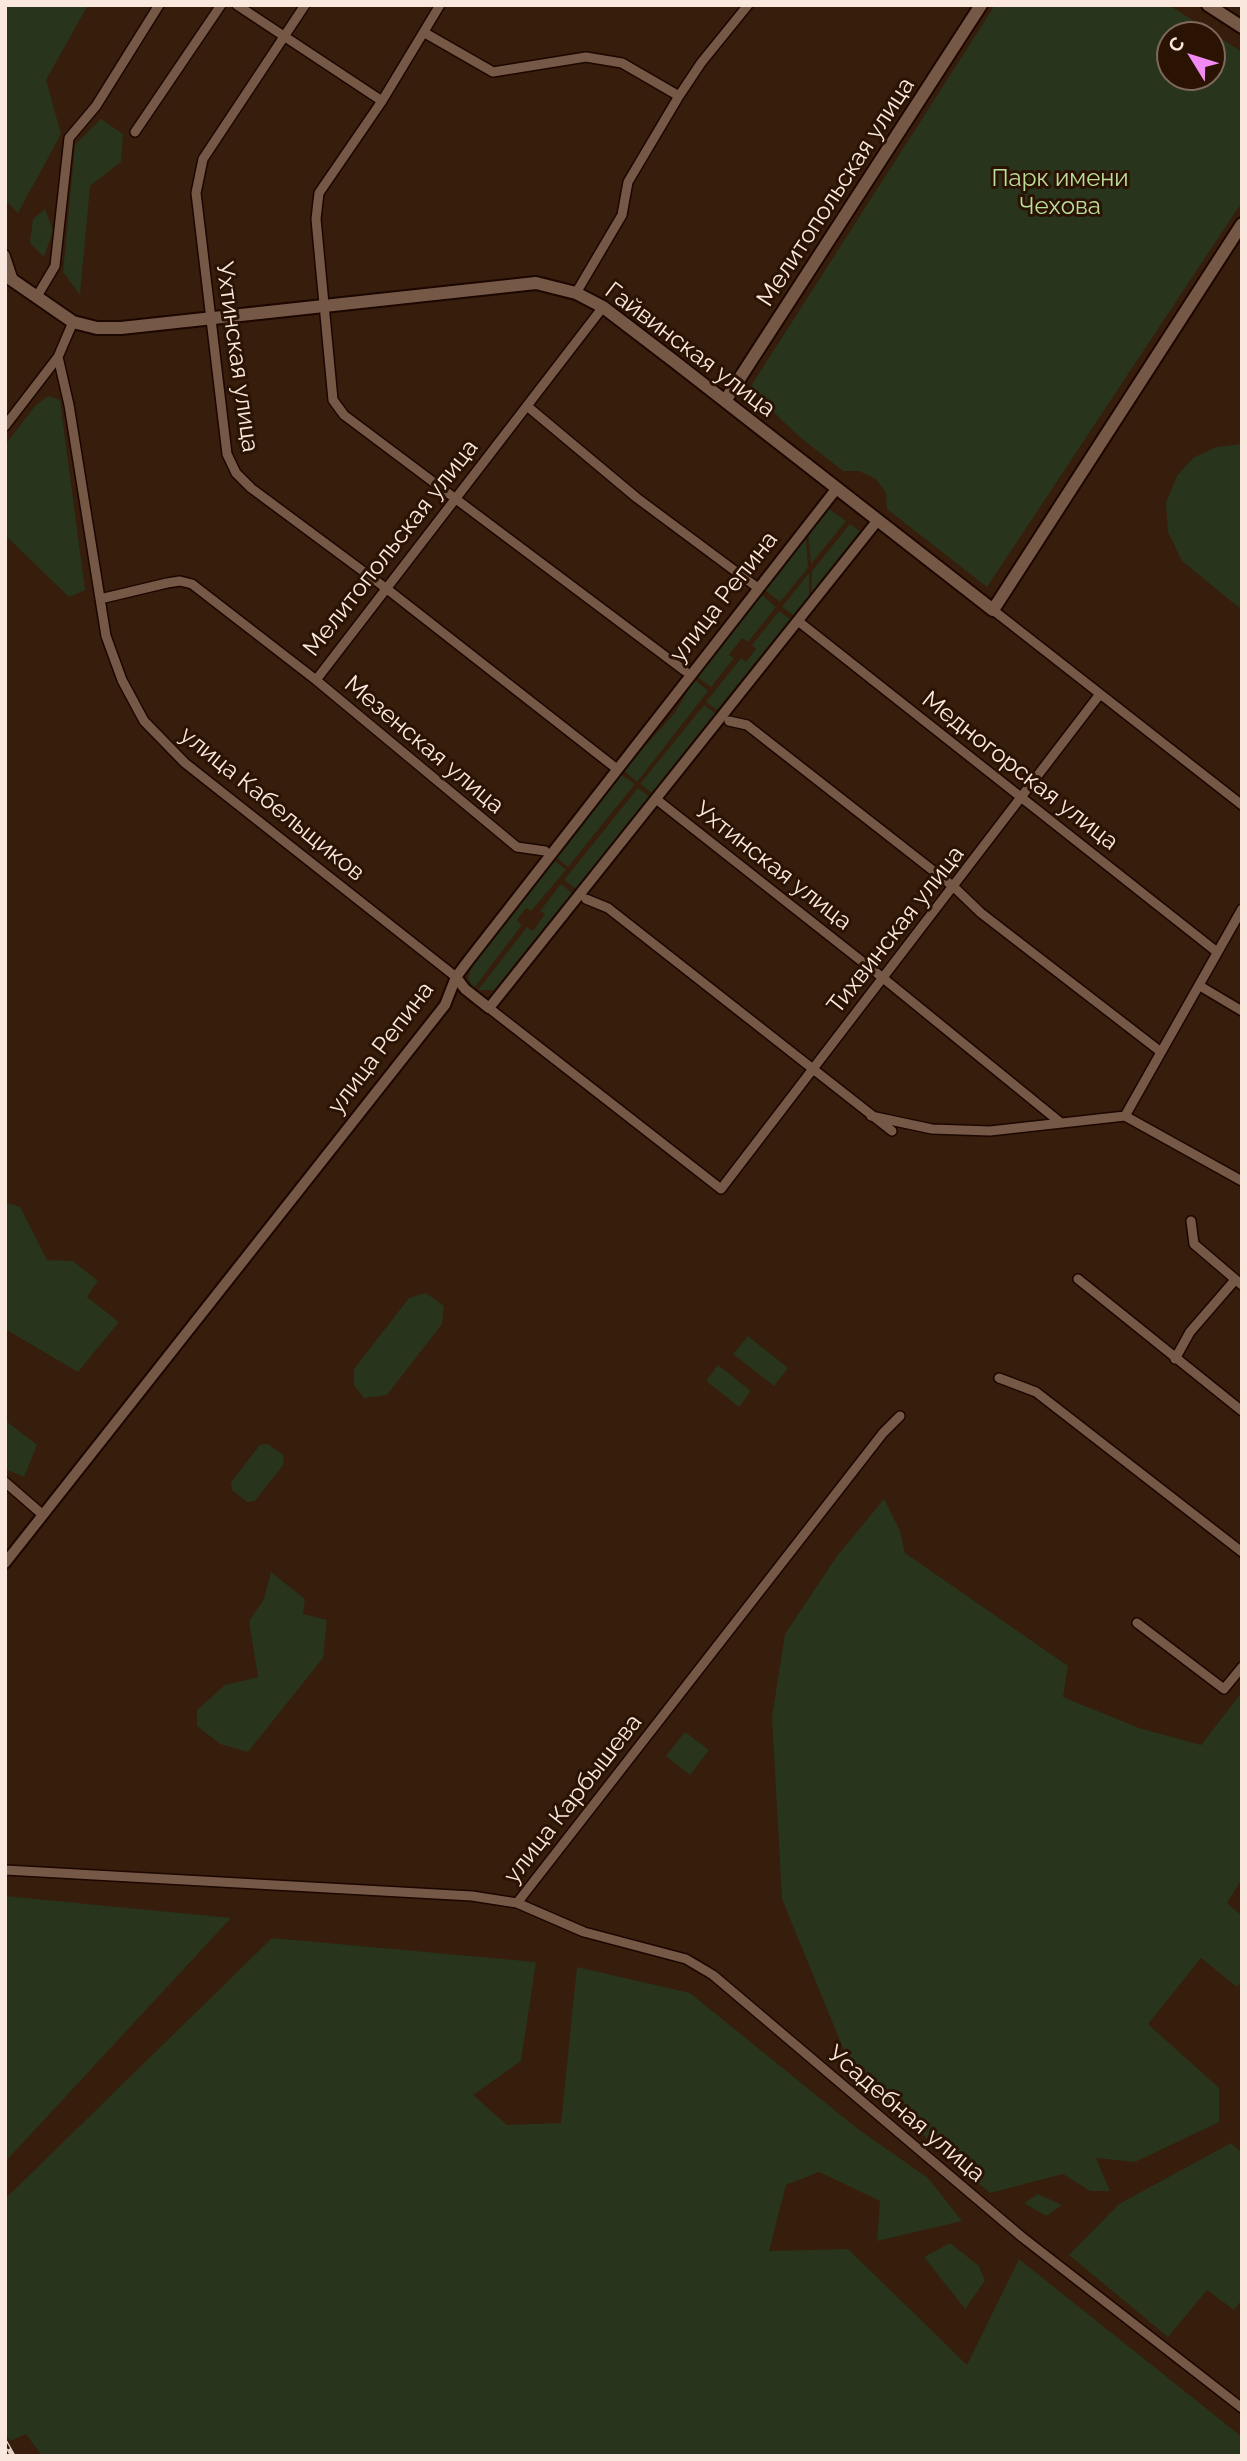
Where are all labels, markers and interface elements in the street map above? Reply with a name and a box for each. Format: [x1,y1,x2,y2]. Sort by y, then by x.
north arrow [1156,21,1226,91]
text: С [1163,32,1189,56]
street label: Мелитопольская улица [751,72,921,312]
park label: Парк имени Чехова [991,165,1129,221]
street label: Ухтинская улица [209,260,265,454]
street label: Гайвинская улица [599,277,781,423]
street label: Мелитопольская улица [297,434,485,662]
street label: улица Репина [664,526,784,668]
street label: Мезенская улица [338,670,510,820]
street label: Медногорская улица [916,685,1124,857]
street label: улица Кабельщиков [174,721,370,887]
street label: Ухтинская улица [689,796,857,936]
street label: Тихвинская улица [822,840,970,1020]
street label: улица Репина [322,976,440,1120]
street label: улица Карбышева [498,1709,648,1889]
street label: Усадебная улица [821,2040,991,2188]

